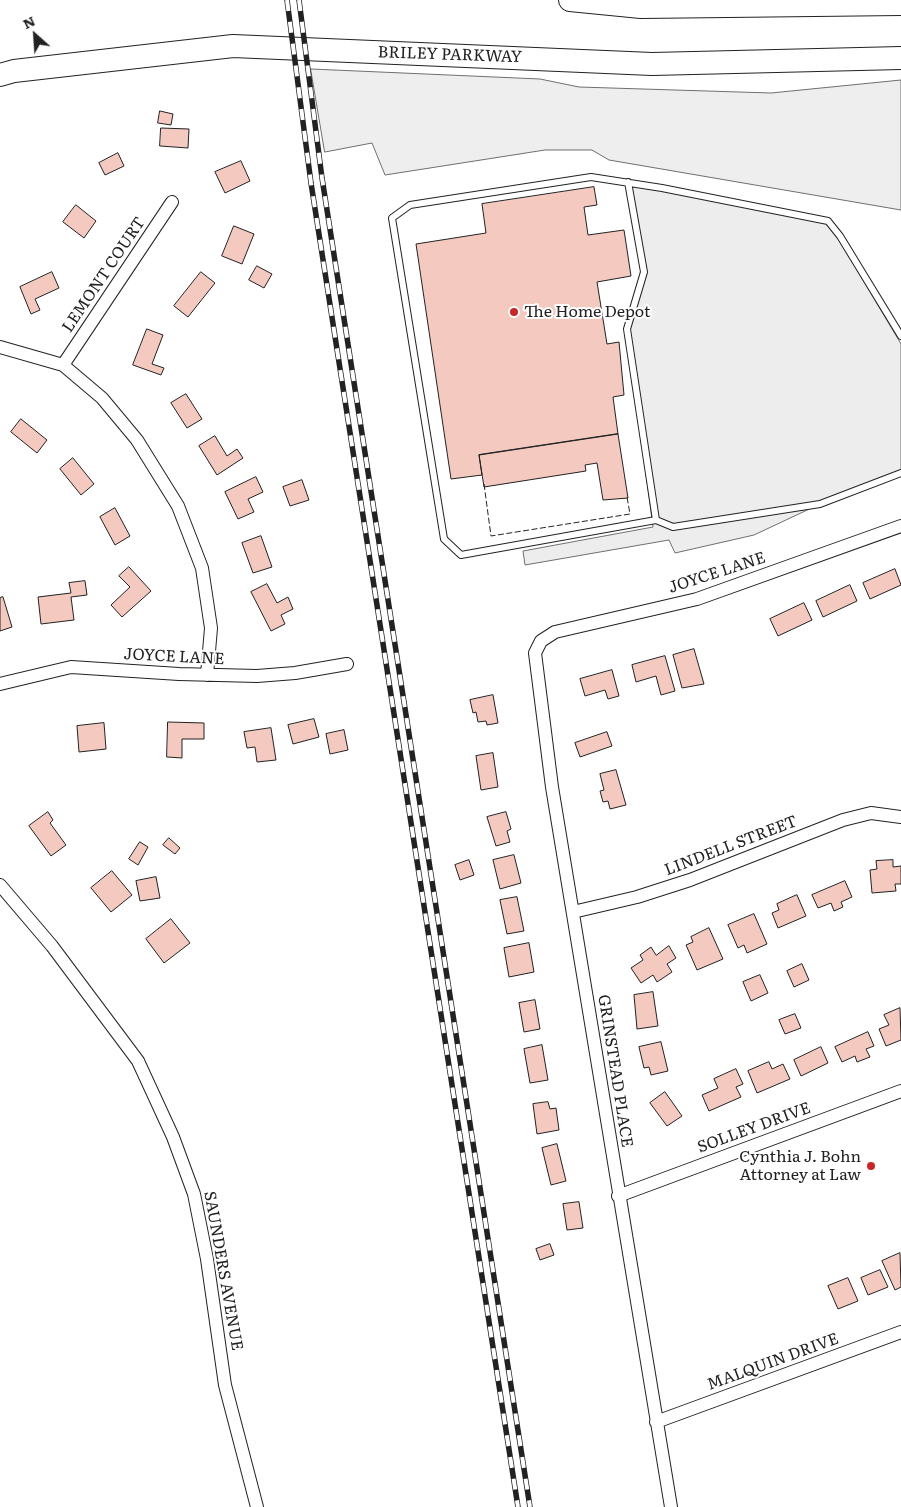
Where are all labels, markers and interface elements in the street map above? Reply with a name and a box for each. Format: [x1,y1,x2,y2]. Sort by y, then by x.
north arrow [10,10,60,60]
text: N [19,10,38,33]
street label: BRILEY PARKWAY [377,43,523,67]
street label: LEMONT COURT [58,214,150,336]
place label: The Home Depot [524,302,650,322]
marker: The Home Depot [508,306,520,318]
street label: JOYCE LANE [666,548,768,598]
street label: JOYCE LANE [123,645,225,669]
street label: LINDELL STREET [662,812,800,880]
street label: GRINSTEAD PLACE [593,993,637,1149]
street label: SOLLEY DRIVE [695,1099,813,1157]
place label: Cynthia J. Bohn Attorney at Law [739,1147,861,1185]
marker: Cynthia J. Bohn Attorney at Law [865,1160,877,1172]
street label: SAUNDERS AVENUE [200,1190,246,1352]
street label: MALQUIN DRIVE [705,1329,841,1395]

